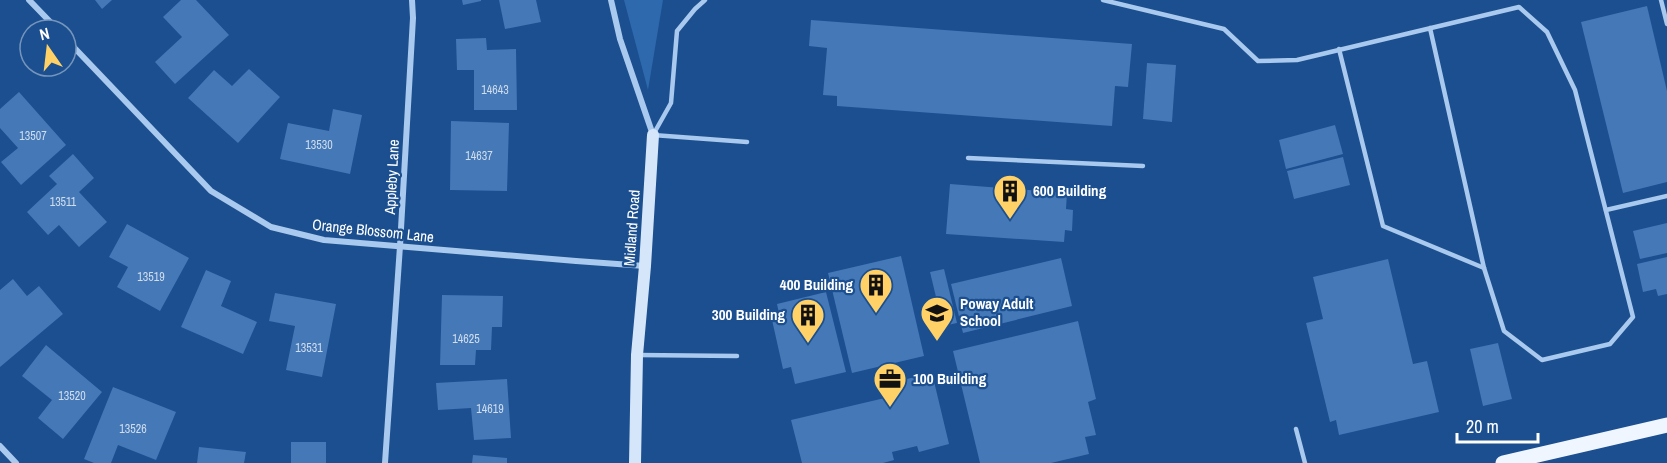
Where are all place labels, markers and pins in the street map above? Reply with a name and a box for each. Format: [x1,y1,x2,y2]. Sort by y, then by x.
building icon: 600 Building [992,173,1028,220]
place label: 600 Building [1033,180,1107,201]
building icon: 400 Building [858,267,894,314]
place label: 400 Building [780,274,853,295]
place label: Poway Adult School [960,293,1033,331]
school or university icon: Poway Adult School [919,295,955,342]
building icon: 300 Building [790,297,826,344]
place label: 300 Building [712,304,785,325]
office icon: 100 Building [872,361,908,408]
place label: 100 Building [913,368,987,389]

